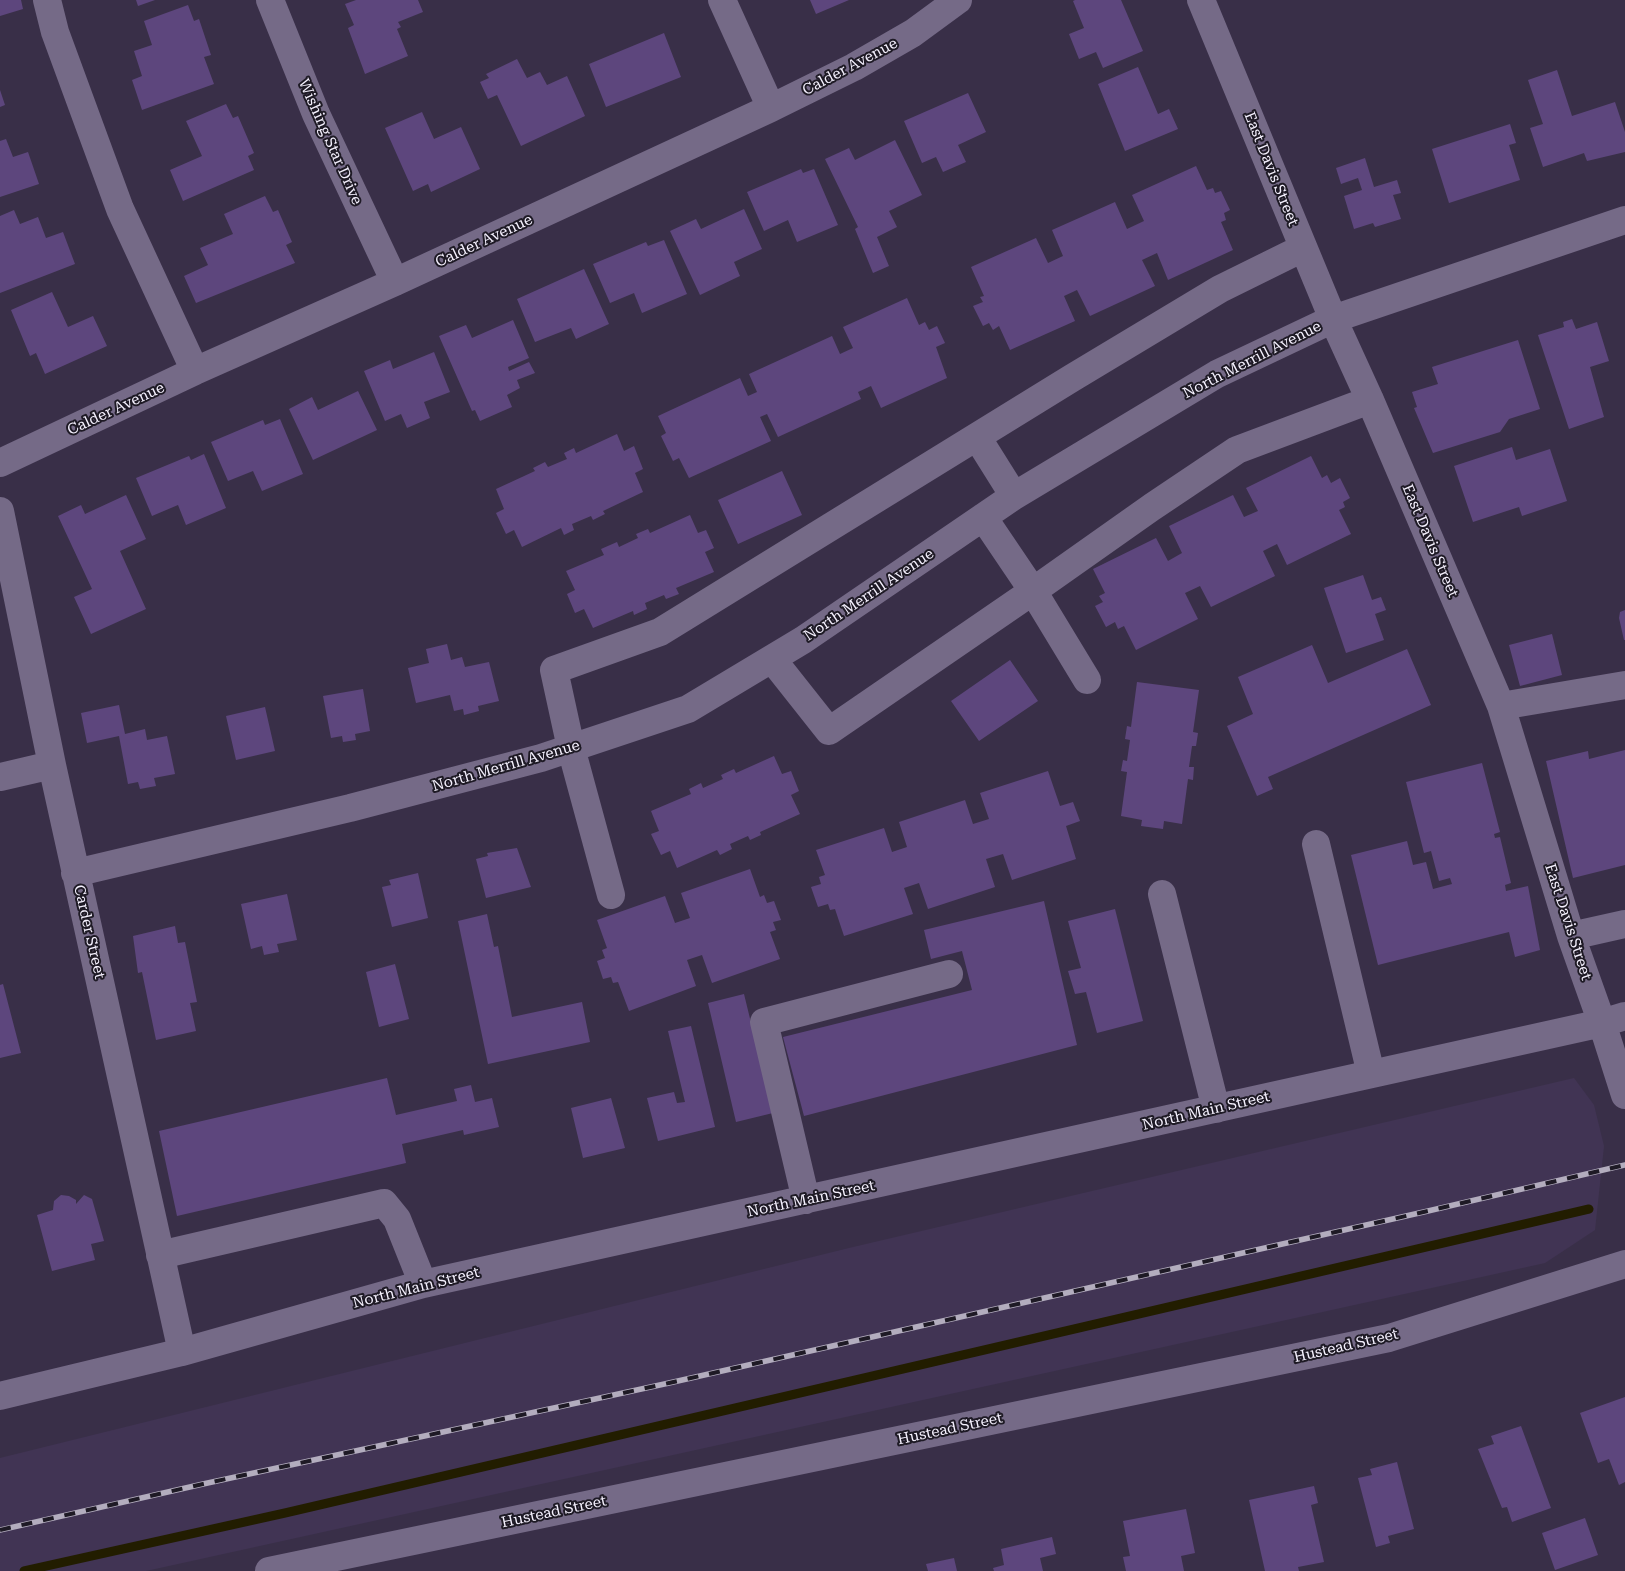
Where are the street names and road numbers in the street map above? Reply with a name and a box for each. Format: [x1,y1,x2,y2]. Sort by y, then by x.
street label: Calder Avenue [799,34,901,100]
street label: Wishing Star Drive [294,76,366,208]
street label: East Davis Street [1240,109,1302,229]
street label: Calder Avenue [433,211,535,271]
street label: North Merrill Avenue [1180,317,1324,403]
street label: Calder Avenue [65,379,167,439]
street label: East Davis Street [1398,482,1462,600]
street label: North Merrill Avenue [801,545,937,645]
street label: North Merrill Avenue [430,736,582,796]
street label: East Davis Street [1541,862,1595,982]
street label: Carder Street [69,883,109,981]
street label: North Main Street [1141,1088,1271,1134]
street label: North Main Street [746,1177,876,1221]
street label: North Main Street [351,1264,481,1312]
street label: Hustead Street [1292,1325,1400,1367]
street label: Hustead Street [896,1409,1004,1449]
street label: Hustead Street [500,1492,608,1532]

